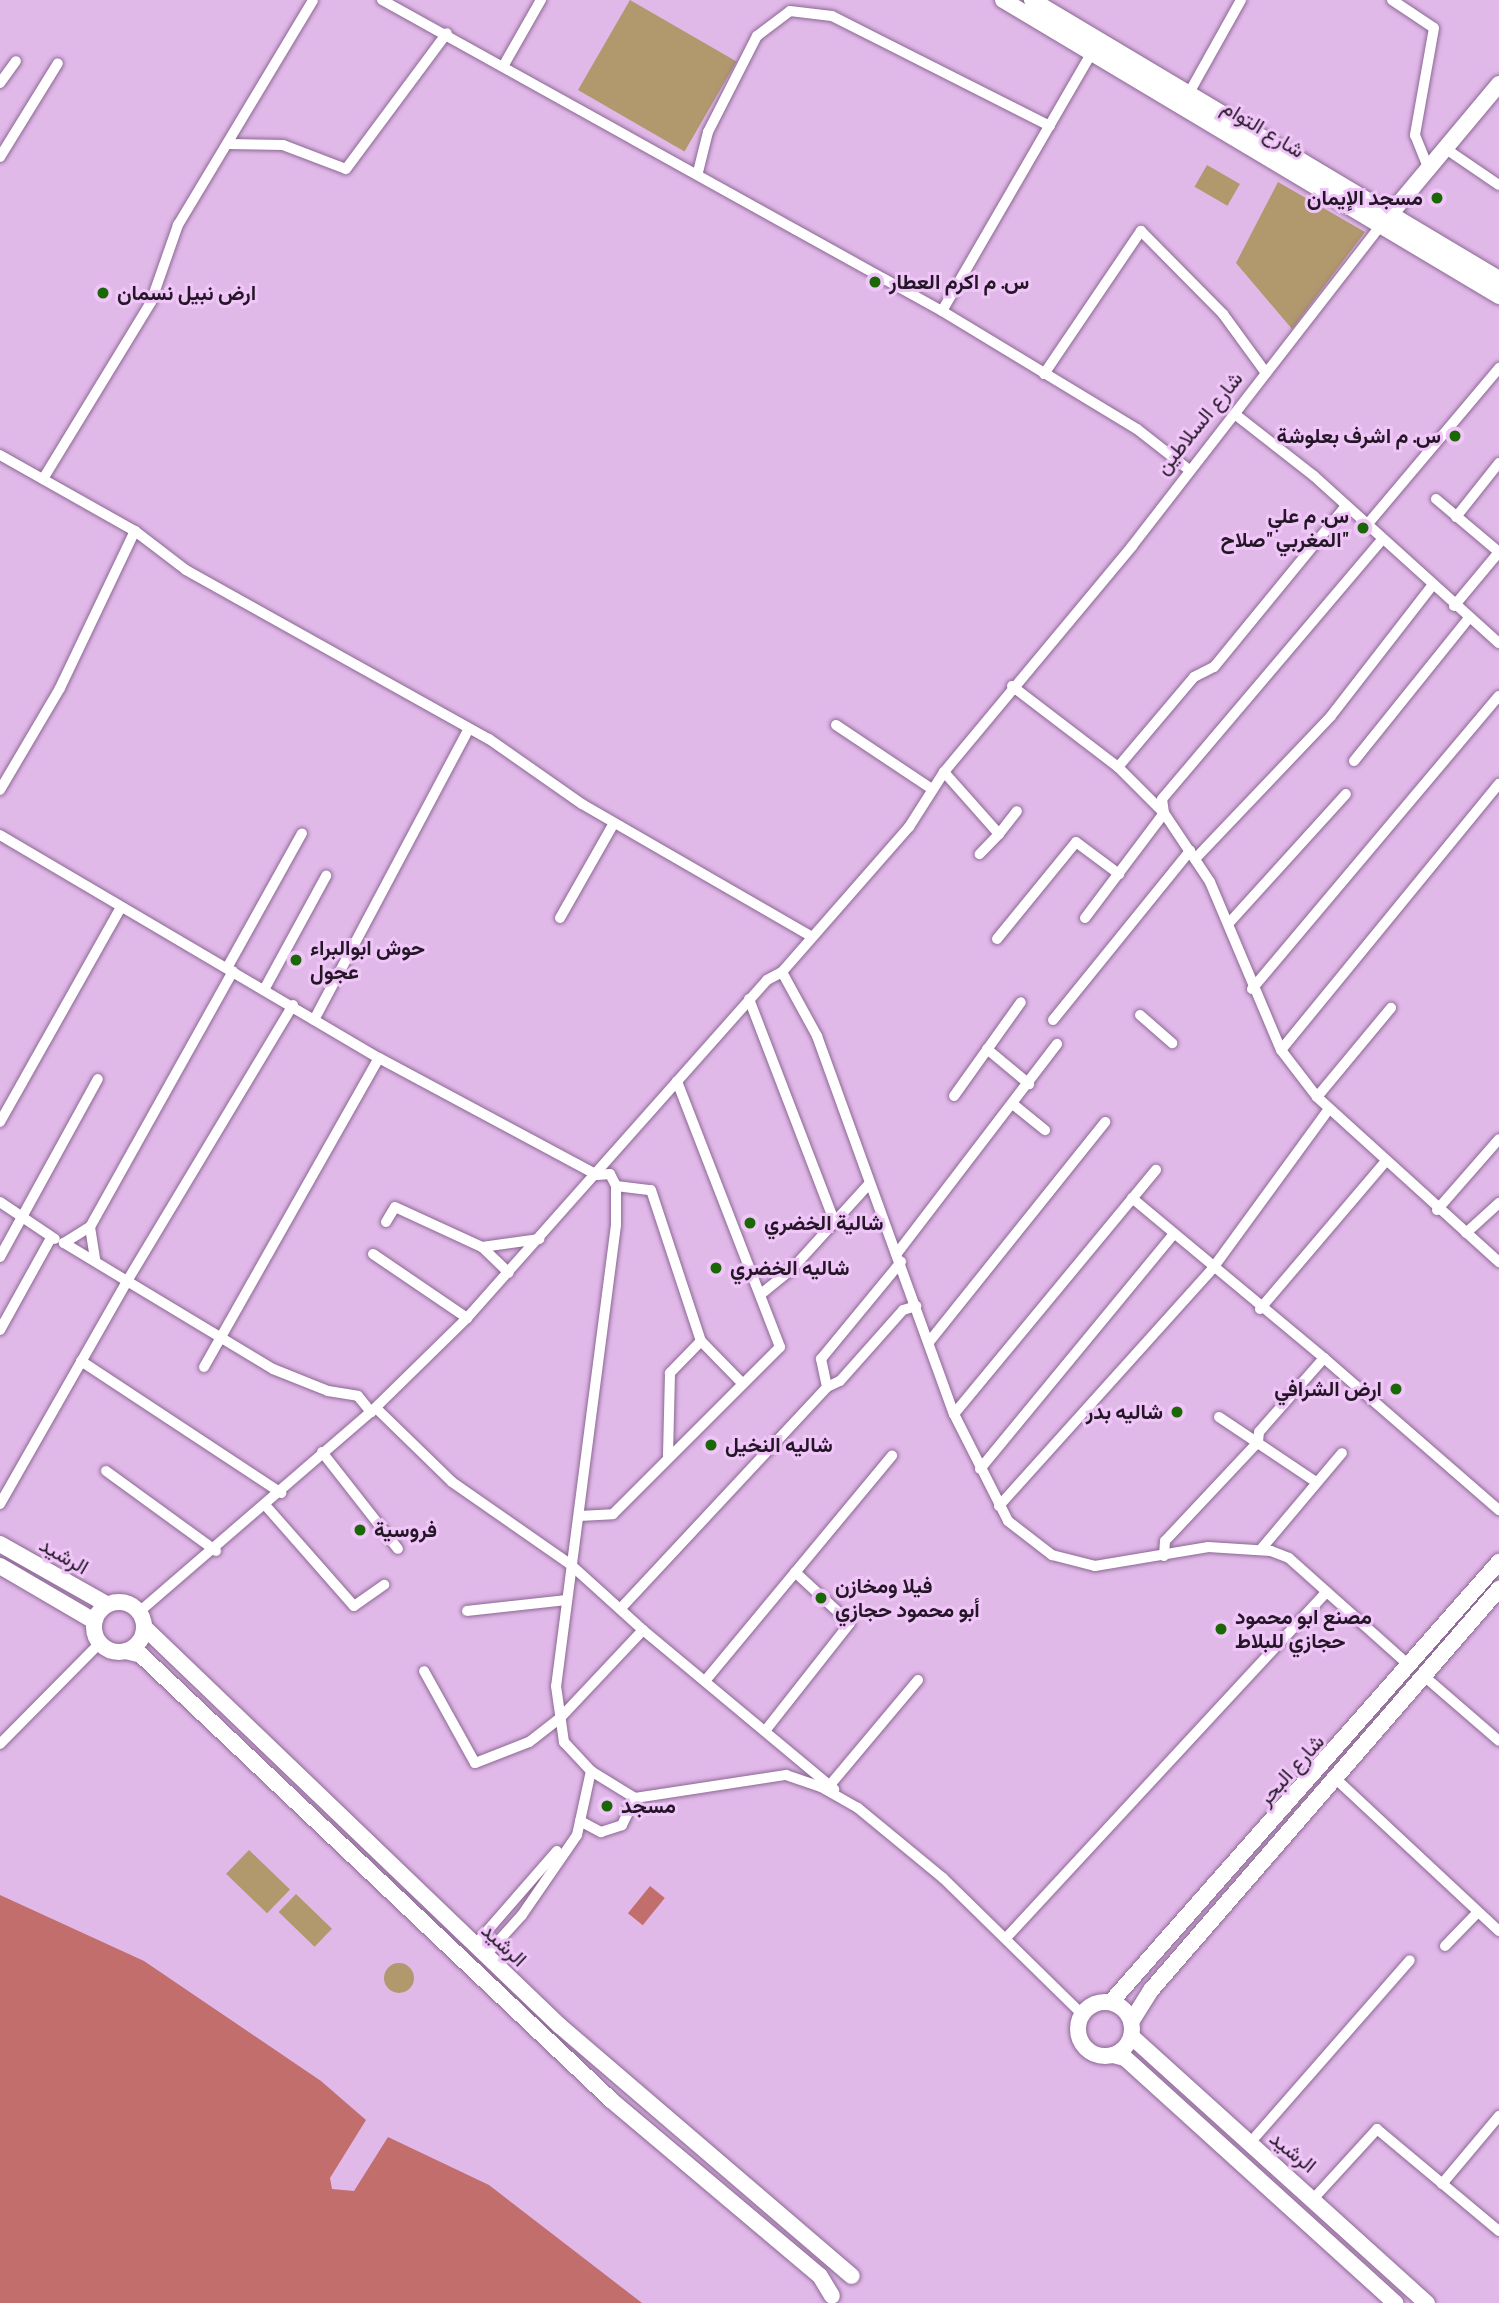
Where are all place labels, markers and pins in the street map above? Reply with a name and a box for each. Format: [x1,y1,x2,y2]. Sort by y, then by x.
place label: مسجد الإيمان [1307,185,1423,211]
marker: مسجد الإيمان [1429,190,1445,206]
place label: س. م اكرم العطار [889,269,1030,295]
marker: س. م اكرم العطار [867,274,883,290]
place label: ارض نبيل نسمان [117,280,256,306]
marker: ارض نبيل نسمان [95,285,111,301]
place label: س. م اشرف بعلوشة [1275,423,1441,449]
marker: س. م اشرف بعلوشة [1447,428,1463,444]
place label: س. م علي المغربي "صلاح" [1219,503,1349,553]
marker: س. م علي المغربي "صلاح" [1355,520,1371,536]
place label: حوش ابوالبراء عجول [310,935,425,985]
marker: حوش ابوالبراء عجول [288,952,304,968]
place label: شالية الخضري [764,1210,884,1236]
marker: شالية الخضري [742,1215,758,1231]
place label: شاليه الخضري [730,1255,850,1281]
marker: شاليه الخضري [708,1260,724,1276]
place label: ارض الشرافي [1274,1376,1382,1402]
marker: ارض الشرافي [1388,1381,1404,1397]
place label: شاليه بدر [1086,1399,1163,1425]
marker: شاليه بدر [1169,1404,1185,1420]
place label: شاليه النخيل [725,1432,833,1458]
marker: شاليه النخيل [703,1437,719,1453]
place label: فروسية [374,1517,437,1543]
marker: فروسية [352,1522,368,1538]
place label: فيلا ومخازن أبو محمود حجازي [835,1573,980,1623]
marker: فيلا ومخازن أبو محمود حجازي [813,1590,829,1606]
place label: مصنع ابو محمود حجازي للبلاط [1235,1604,1372,1654]
marker: مصنع ابو محمود حجازي للبلاط [1213,1621,1229,1637]
place label: مسجد [621,1793,676,1819]
marker: مسجد [599,1798,615,1814]

